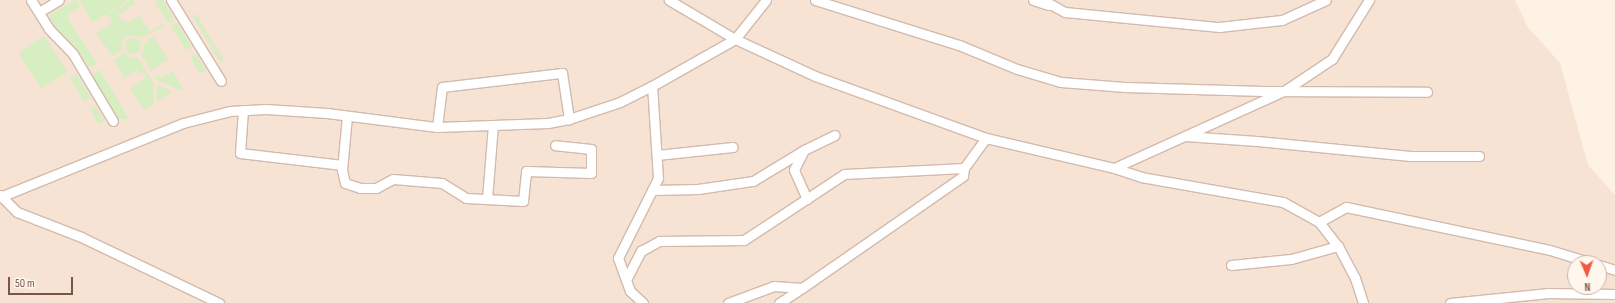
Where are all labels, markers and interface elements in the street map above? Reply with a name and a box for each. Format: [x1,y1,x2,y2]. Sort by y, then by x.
north arrow [1567,255,1607,295]
scale bar [10,269,75,295]
text: 50 m [15,276,35,291]
text: N [1584,280,1591,293]

